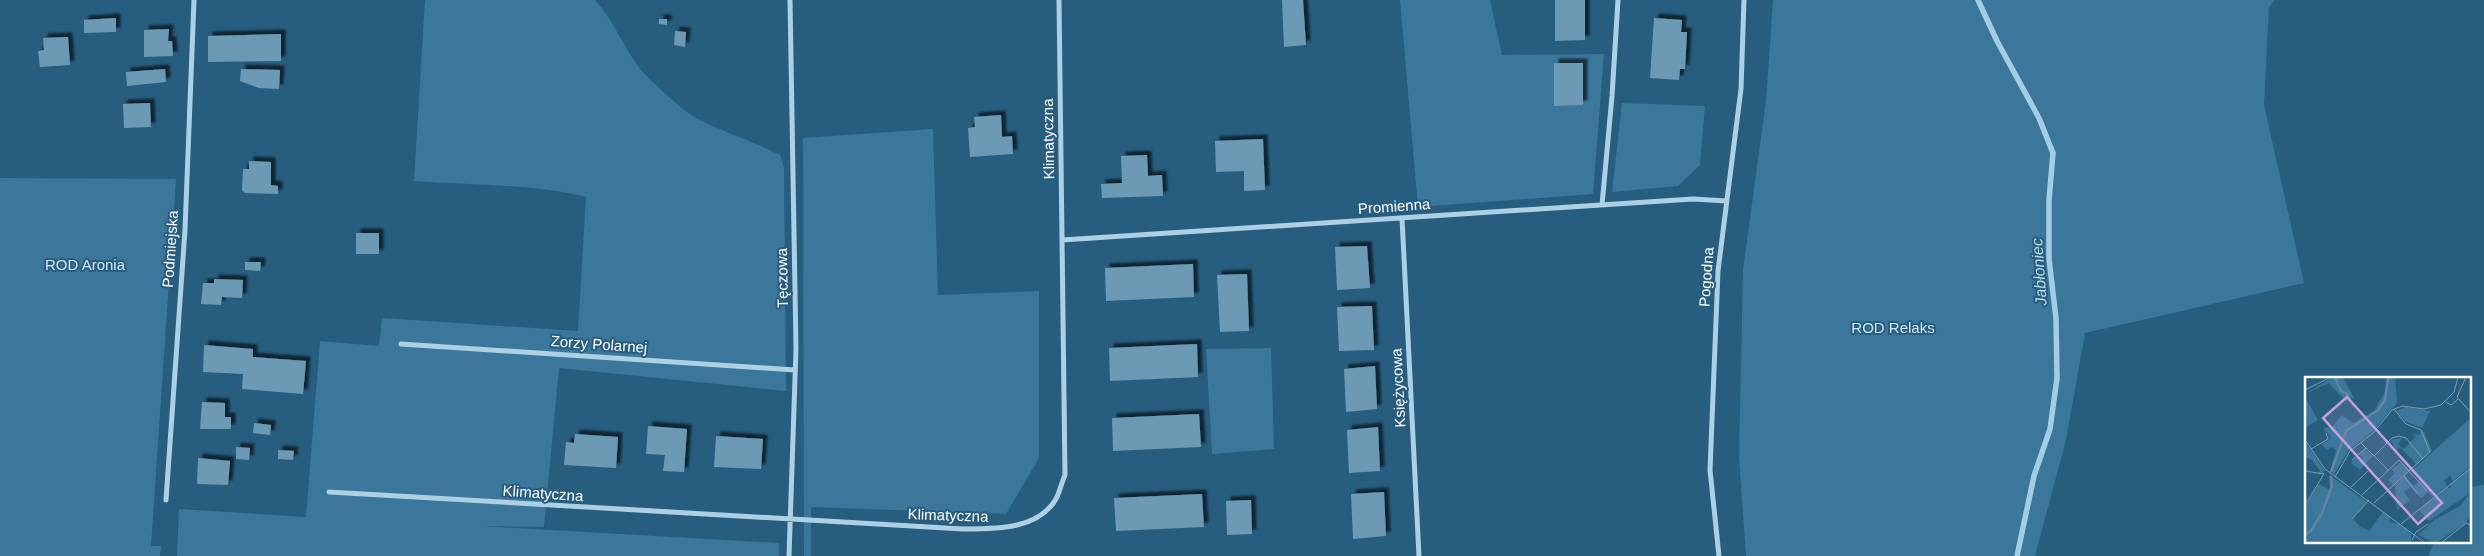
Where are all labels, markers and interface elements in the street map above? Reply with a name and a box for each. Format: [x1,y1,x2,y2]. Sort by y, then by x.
street label: Klimatyczna [1039,98,1057,180]
street label: Promienna [1357,195,1431,217]
street label: Podmiejska [159,209,181,288]
water label: Jabłoniec [2028,238,2050,307]
street label: Pogodna [1695,246,1717,308]
street label: Tęczowa [773,247,791,308]
park label: ROD Aronia [45,256,126,273]
park label: ROD Relaks [1851,319,1935,336]
street label: Zorzy Polarnej [550,332,648,356]
street label: Księżycowa [1387,347,1409,428]
inset map [2305,377,2472,544]
street label: Klimatyczna [502,482,585,504]
street label: Klimatyczna [907,505,989,525]

